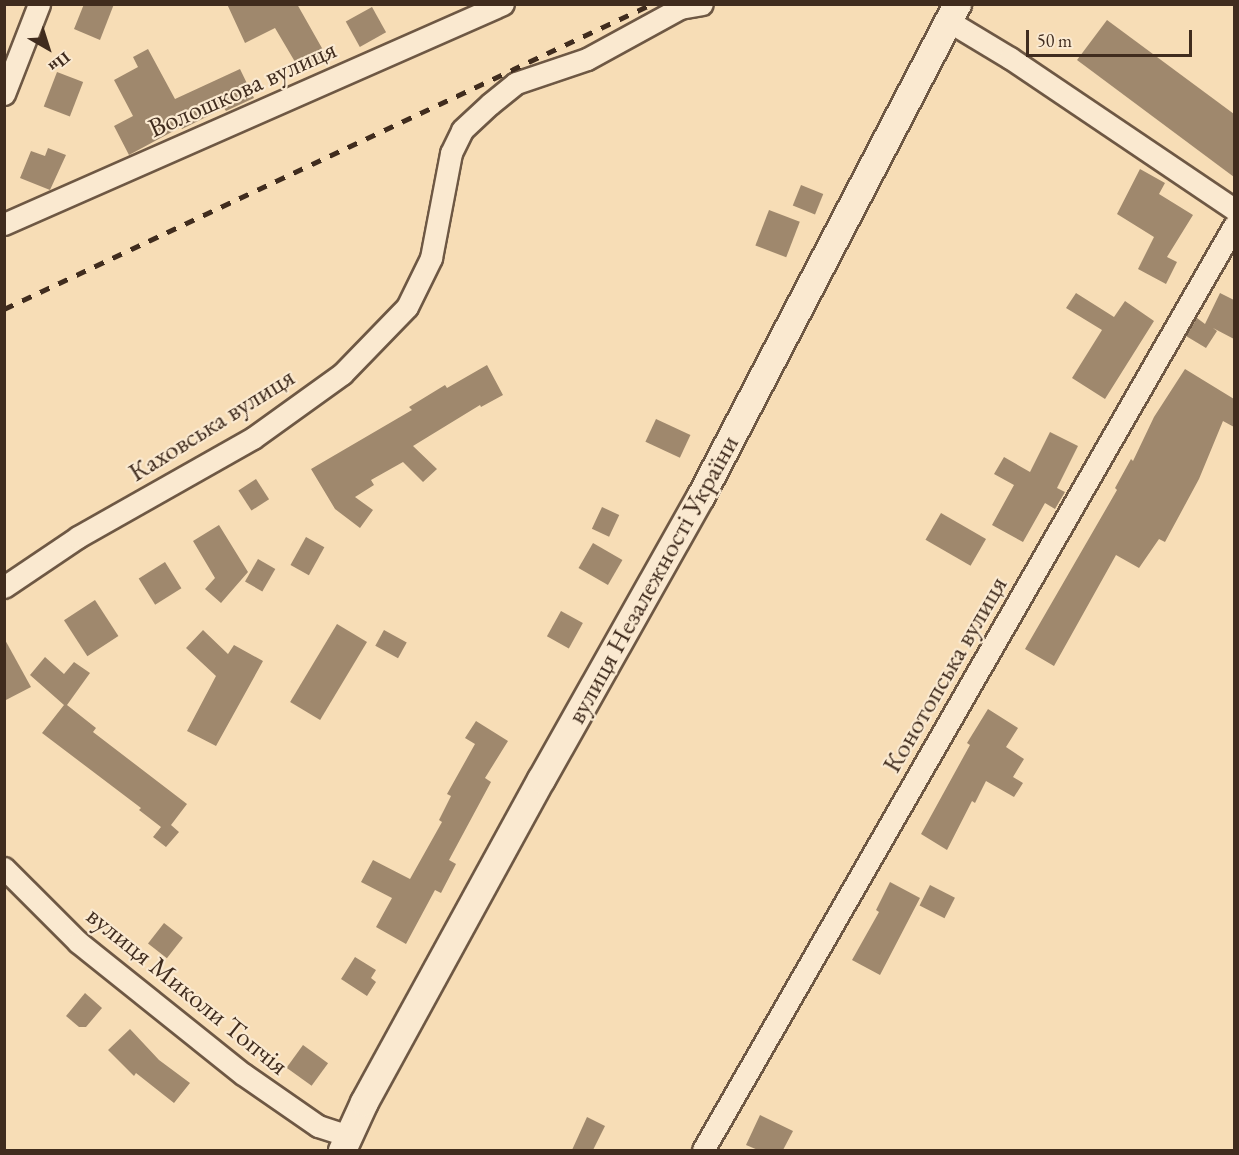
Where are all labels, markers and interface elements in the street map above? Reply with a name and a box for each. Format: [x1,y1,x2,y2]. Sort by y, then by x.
north arrow [18,18,78,78]
scale bar [1029,18,1196,56]
text: 50 m [1037,29,1072,52]
street label: Волошкова вулиця [143,32,341,144]
text: Пн [45,47,75,77]
street label: Каховська вулиця [122,360,300,488]
street label: вулиця Незалежності України [559,429,745,729]
street label: Конотопська вулиця [875,570,1013,778]
street label: вулиця Миколи Топчія [81,899,295,1081]

